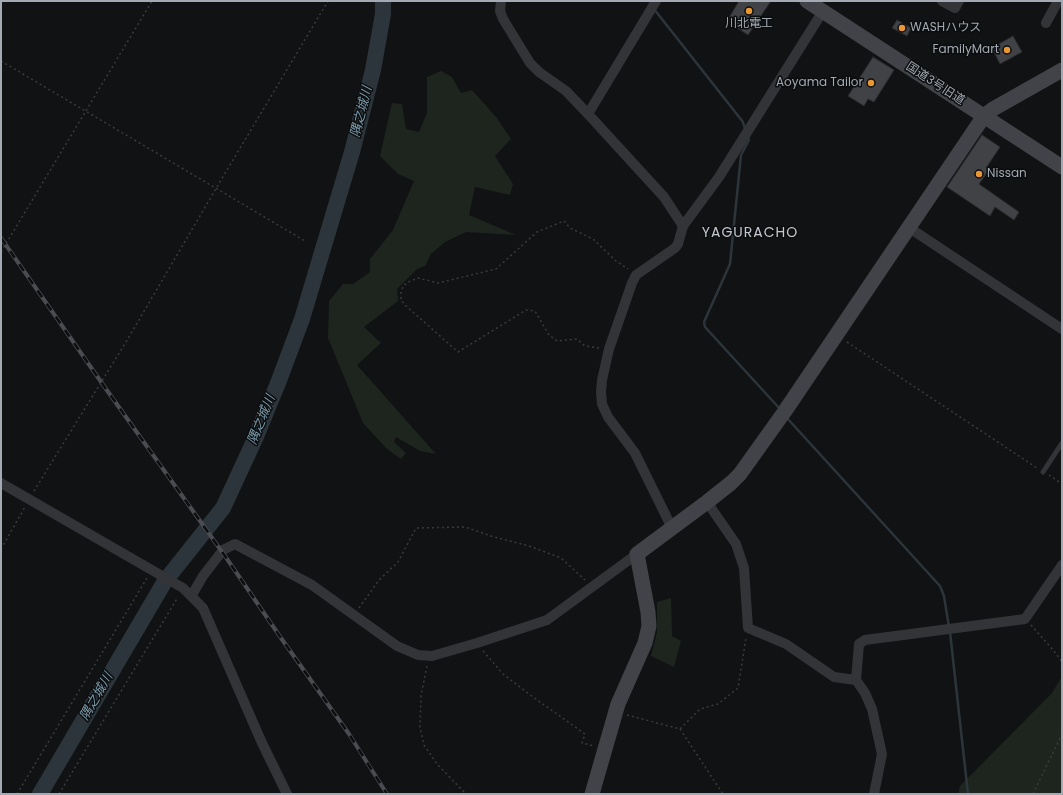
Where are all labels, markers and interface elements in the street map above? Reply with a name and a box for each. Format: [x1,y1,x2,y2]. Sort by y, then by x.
marker: 川北電工 [744,6,754,16]
place label: 川北電工 [725,17,773,31]
place label: WASHハウス [910,21,981,35]
marker: WASHハウス [897,23,907,33]
place label: FamilyMart [933,43,999,57]
marker: FamilyMart [1002,45,1012,55]
street label: 国道3号旧道 [903,60,967,108]
place label: Aoyama Tailor [776,76,863,90]
marker: Aoyama Tailor [866,78,876,88]
water label: 隅之城川 [348,85,376,139]
place label: Nissan [987,167,1027,181]
marker: Nissan [974,169,984,179]
district label: YAGURACHO [702,225,798,241]
water label: 隅之城川 [245,393,279,447]
water label: 隅之城川 [77,671,117,723]

